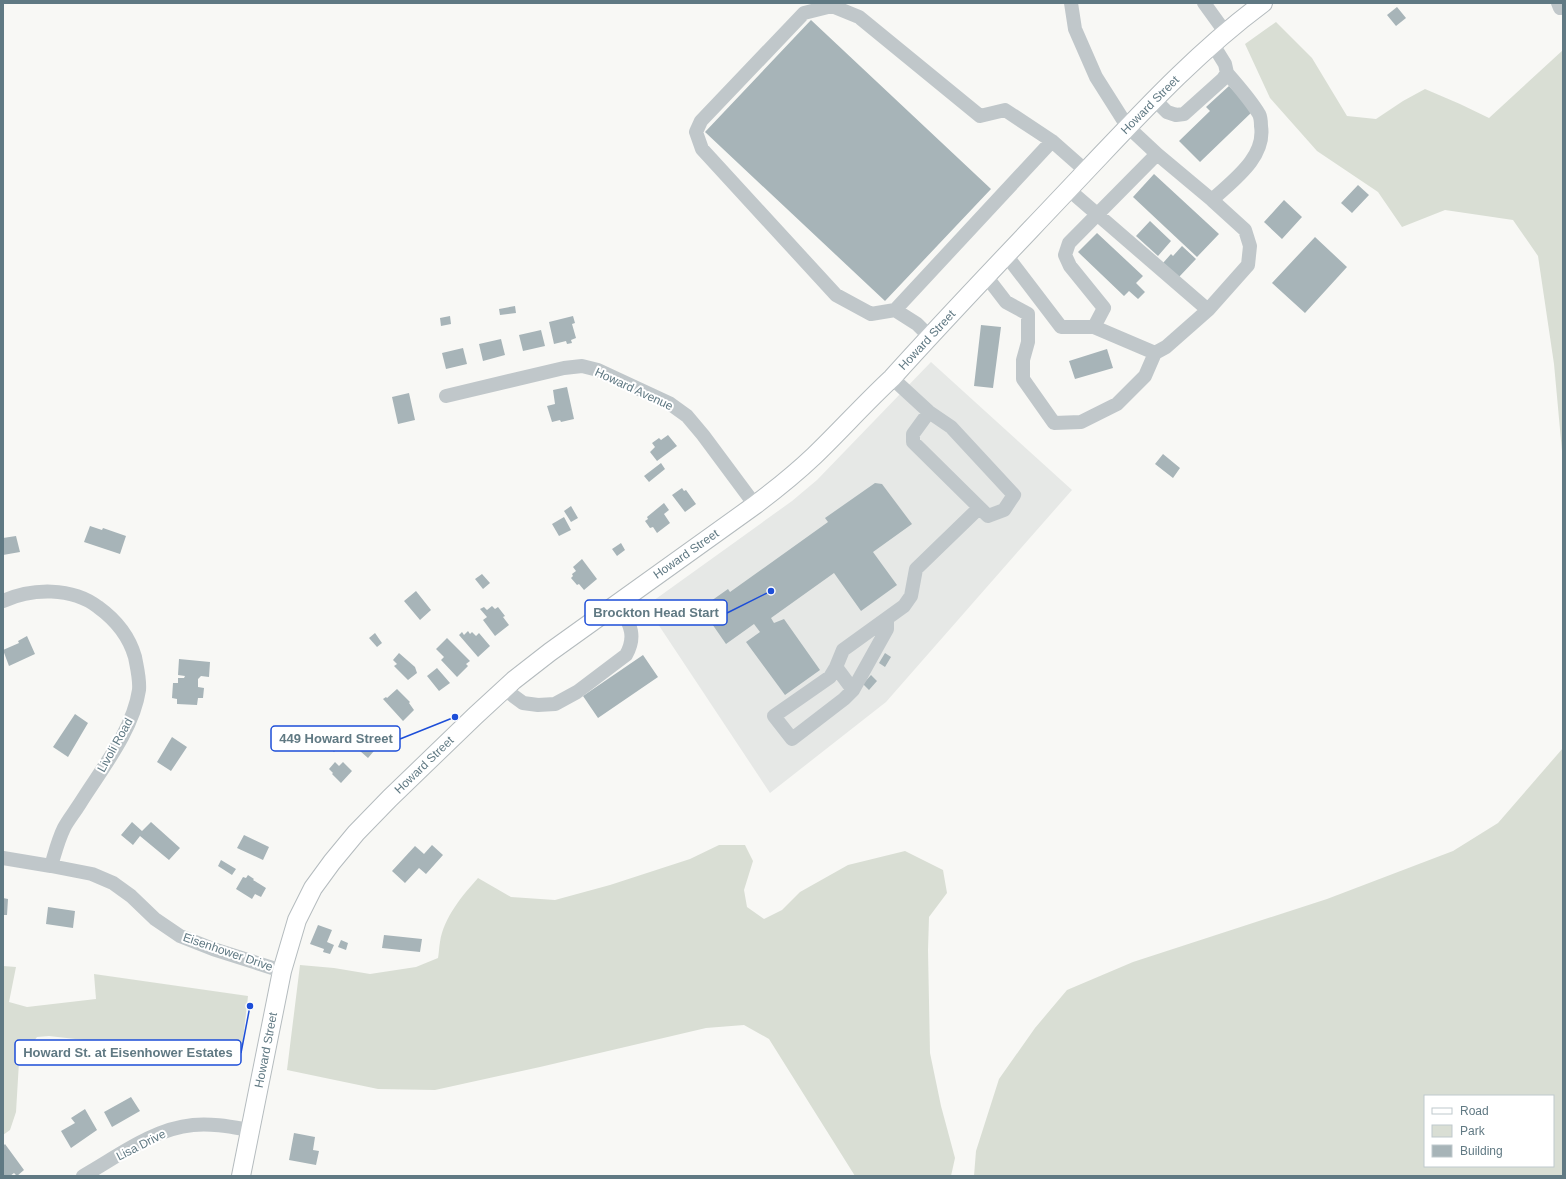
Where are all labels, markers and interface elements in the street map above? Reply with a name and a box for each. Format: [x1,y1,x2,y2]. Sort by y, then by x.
street label: Howard Street [1118,72,1183,137]
street label: Howard Street [896,307,959,373]
street label: Howard Avenue [593,365,676,413]
street label: Howard Street [651,526,722,582]
callout: Brockton Head Start [585,600,727,625]
text: Brockton Head Start [593,605,720,620]
street label: Livoli Road [94,716,136,774]
callout: 449 Howard Street [271,726,400,751]
text: 449 Howard Street [279,731,393,746]
street label: Howard Street [392,733,457,797]
street label: Eisenhower Drive [181,930,275,974]
street label: Howard Street [252,1010,280,1089]
callout: Howard St. at Eisenhower Estates [15,1040,241,1065]
text: Howard St. at Eisenhower Estates [23,1045,233,1060]
legend [1424,1095,1554,1167]
text: Road [1460,1104,1489,1118]
text: Park [1460,1124,1486,1138]
street label: Lisa Drive [114,1127,168,1163]
text: Building [1460,1144,1503,1158]

